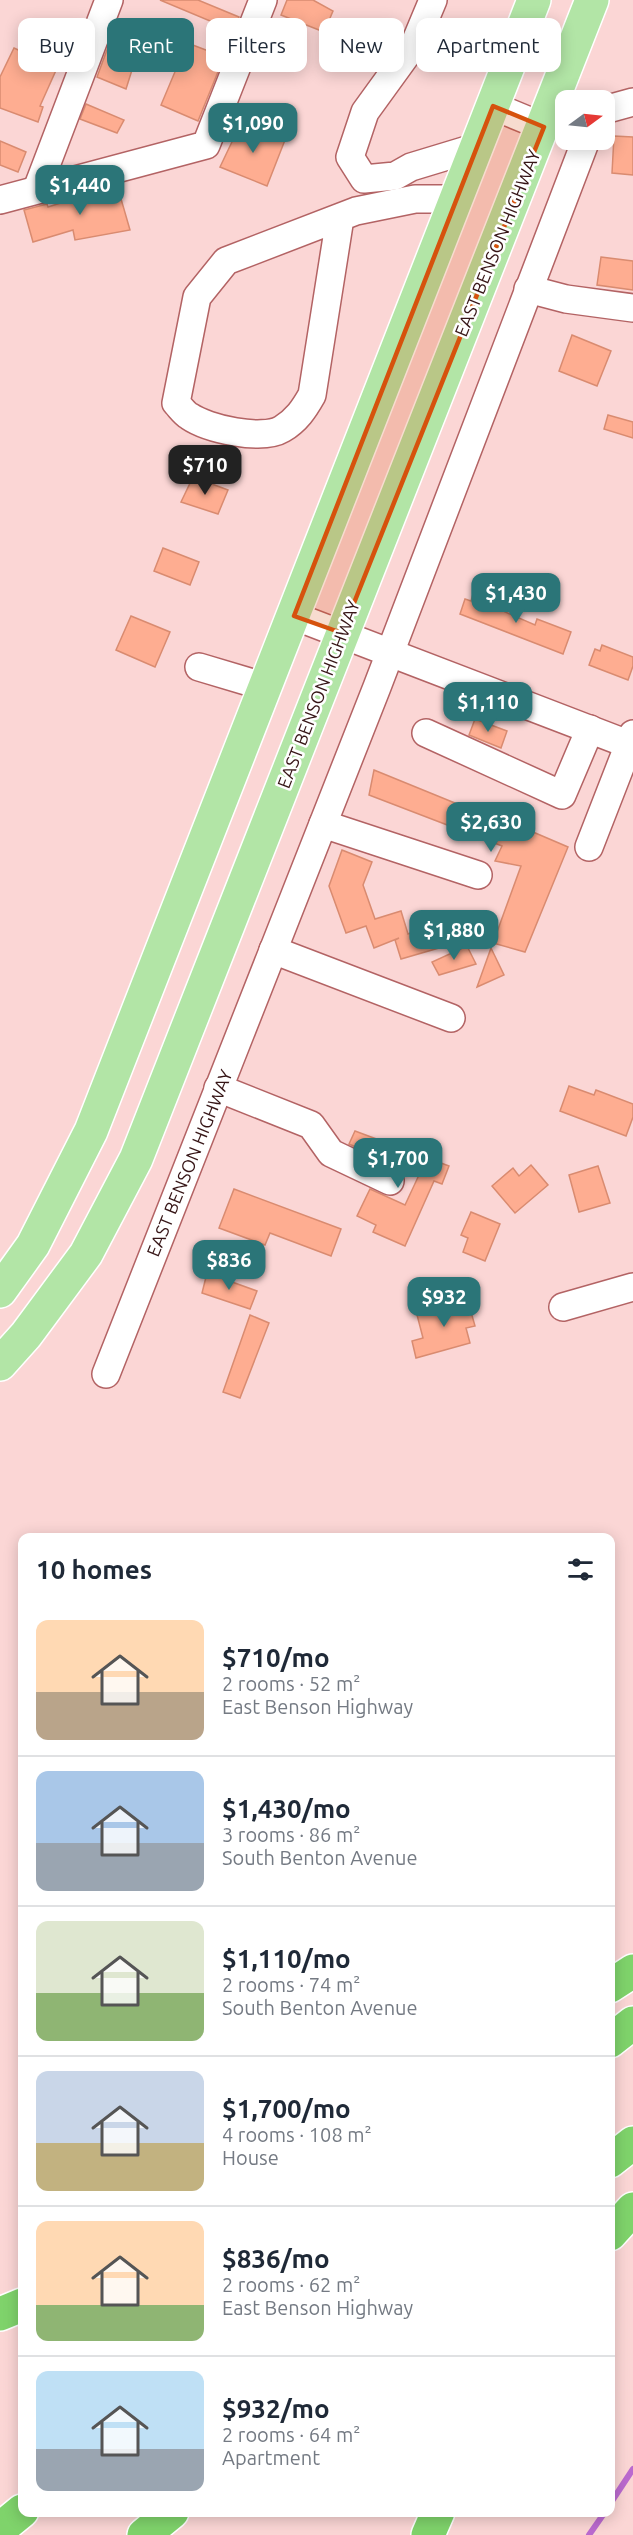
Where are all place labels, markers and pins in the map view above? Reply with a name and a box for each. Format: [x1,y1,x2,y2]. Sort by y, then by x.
pin: $1,090 [204,103,302,154]
pin: $1,440 [31,165,129,216]
pin: $710 [169,445,241,496]
pin: $1,430 [467,573,565,624]
pin: $1,110 [439,682,537,733]
pin: $2,630 [442,802,540,853]
pin: $1,880 [405,910,503,961]
pin: $1,700 [349,1138,447,1189]
pin: $836 [193,1240,265,1291]
pin: $932 [408,1277,480,1328]

